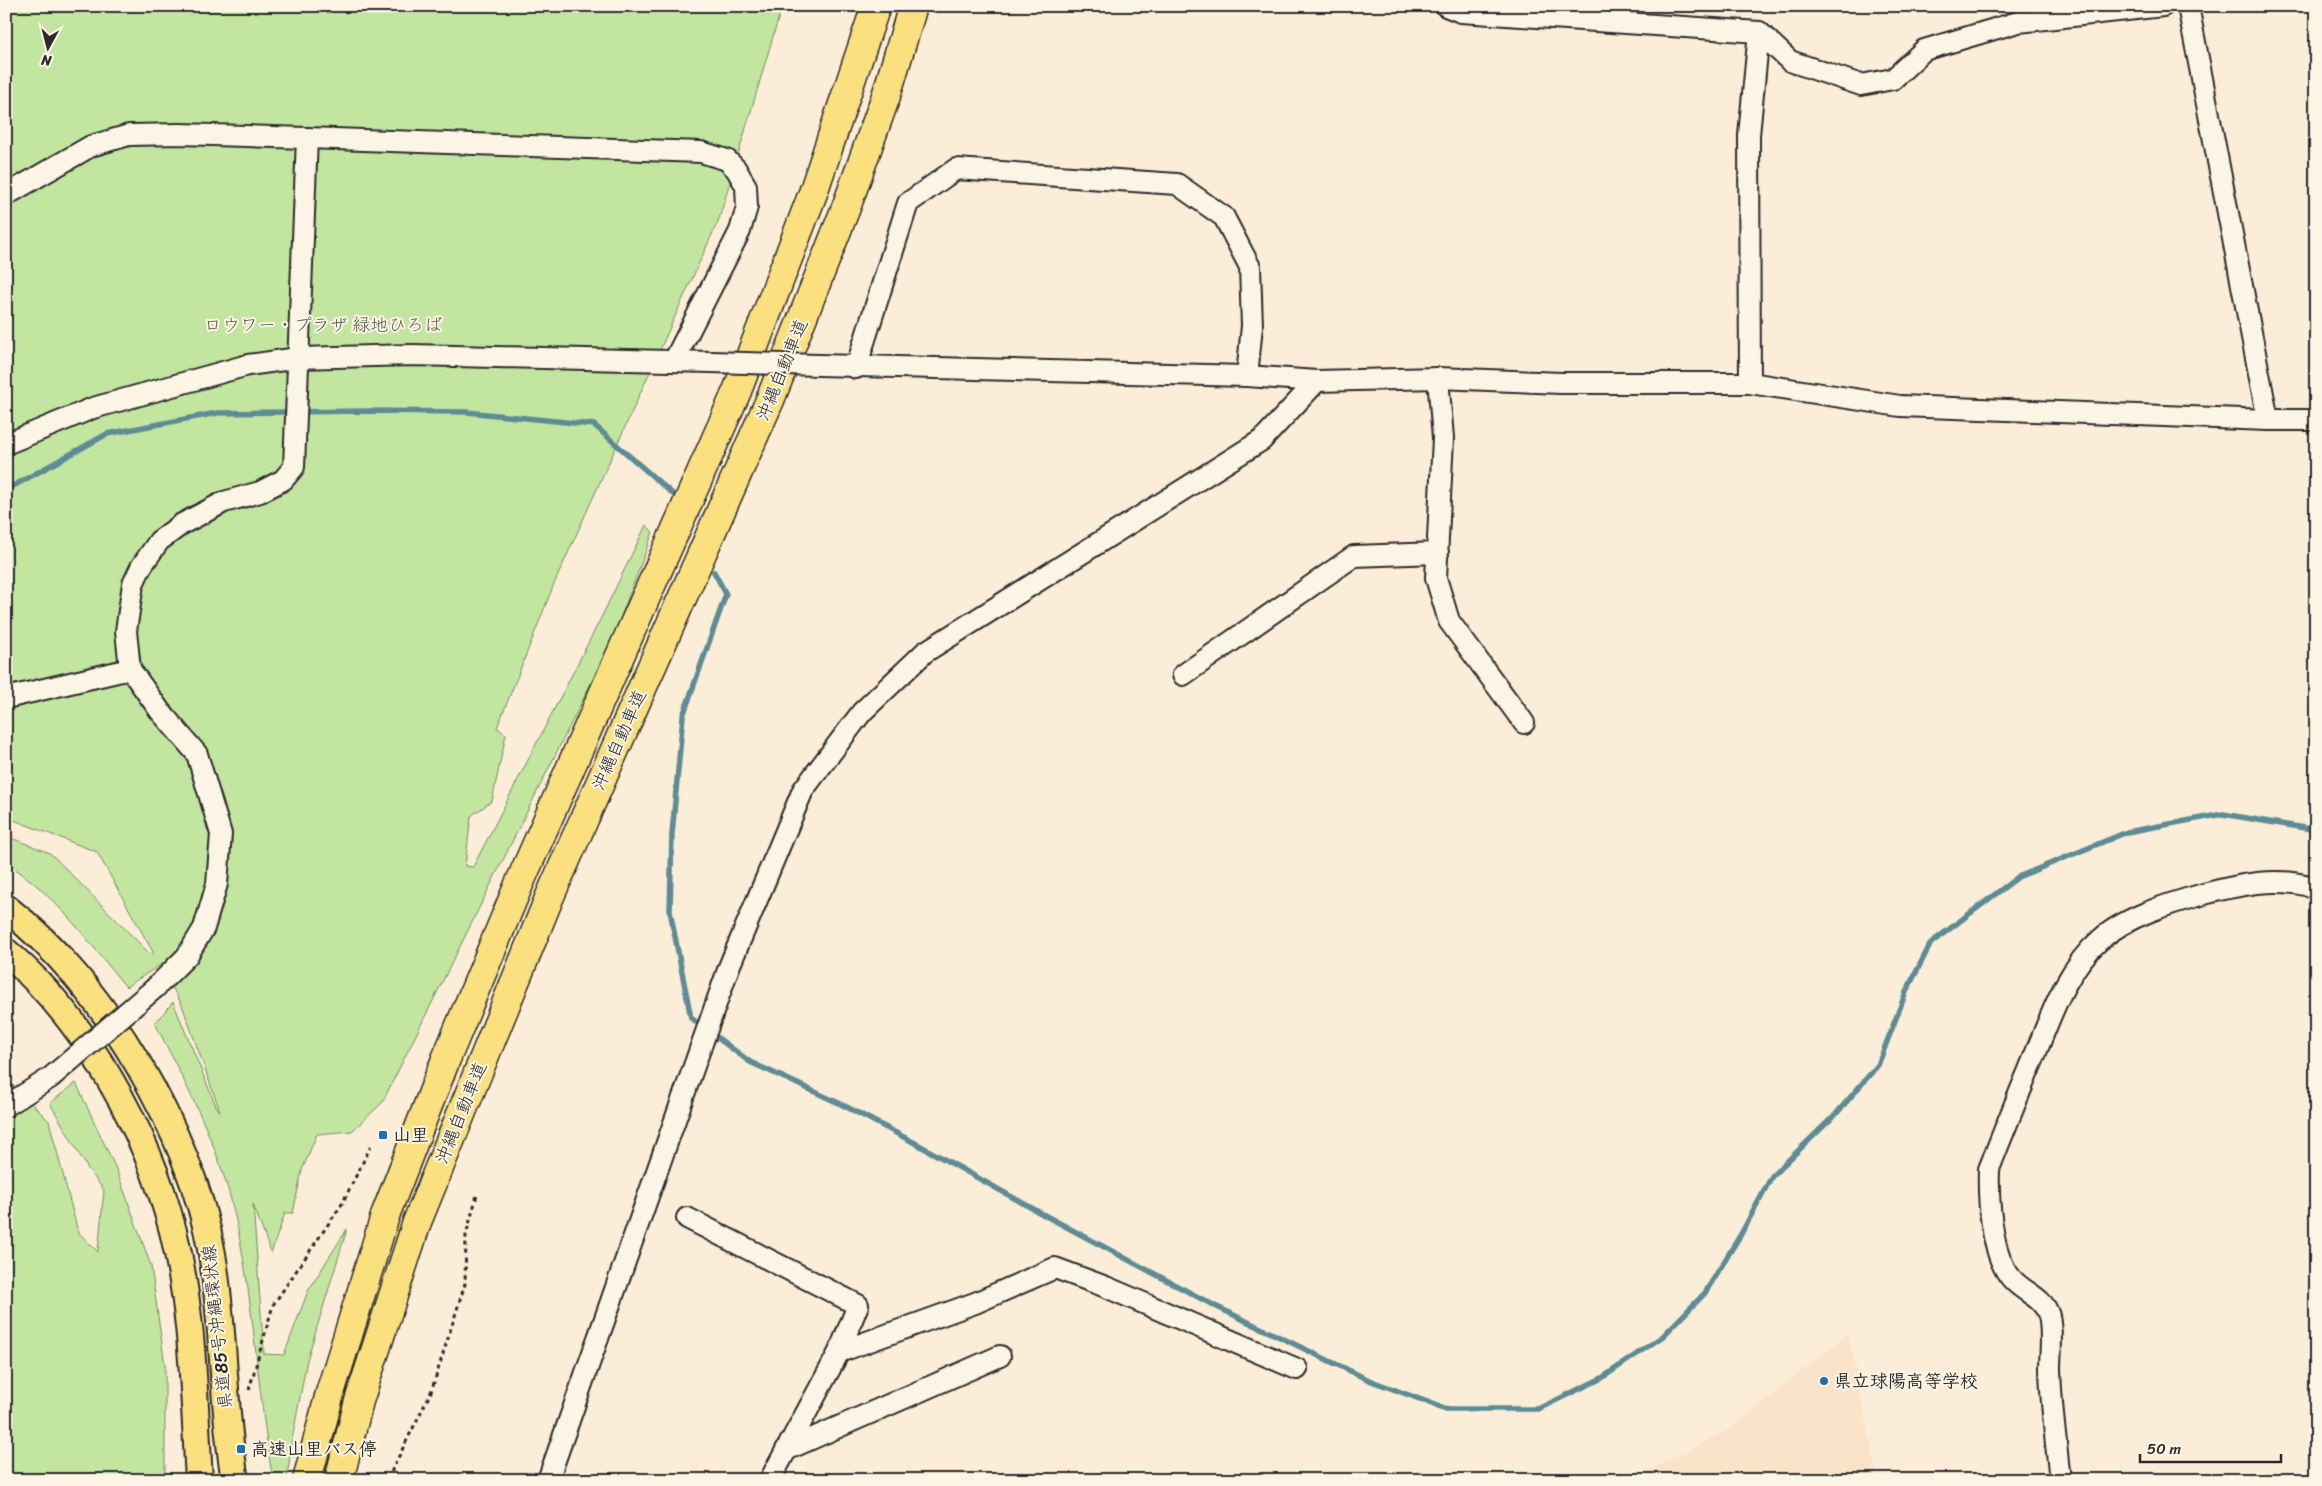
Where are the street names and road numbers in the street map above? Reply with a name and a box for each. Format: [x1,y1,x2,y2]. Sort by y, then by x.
street label: 沖縄自動車道 [747,314,817,426]
street label: 沖縄自動車道 [582,684,656,796]
street label: 沖縄自動車道 [426,1057,496,1169]
street label: 県道85号沖縄環状線 [192,1243,242,1411]

